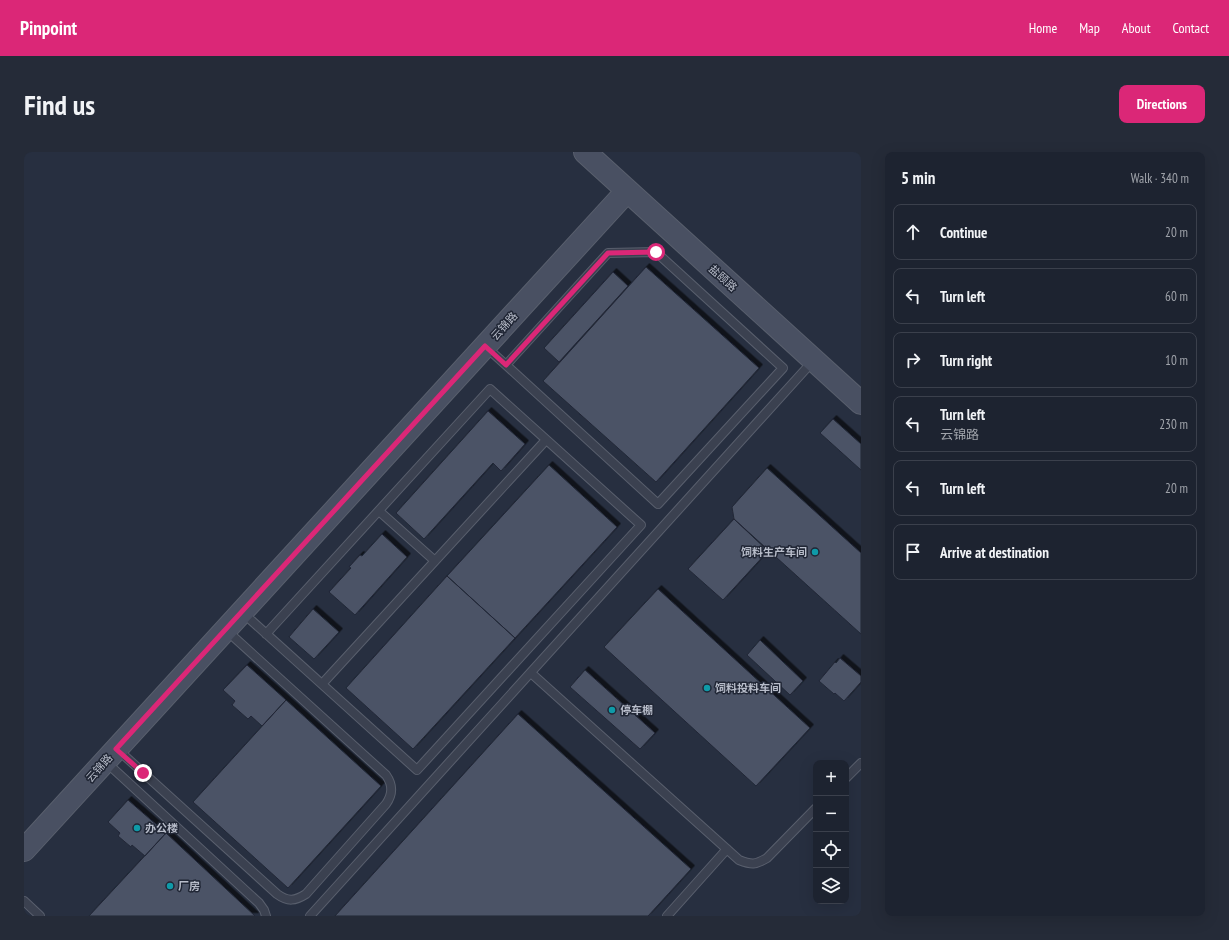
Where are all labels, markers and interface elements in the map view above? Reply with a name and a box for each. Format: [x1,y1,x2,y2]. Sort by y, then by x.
text: Pinpoint [20,16,77,40]
text: Home [1029,19,1057,37]
text: Map [1079,19,1100,37]
text: About [1122,19,1151,37]
text: Contact [1173,19,1209,37]
button: Directions [1119,85,1205,123]
text: Find us [24,86,95,123]
text: 5 min [901,167,935,189]
text: Walk · 340 m [1131,170,1189,187]
icon: ahead [902,221,924,243]
text: Continue [940,223,987,242]
text: 20 m [1165,224,1188,241]
route start [647,243,665,261]
street label: 盐颐路 [706,262,740,294]
icon: left [902,285,924,307]
text: Turn left [940,287,985,306]
text: 60 m [1165,288,1188,305]
street label: 云锦路 [488,309,520,343]
icon: right [902,349,924,371]
text: Turn right [940,351,992,370]
text: 10 m [1165,352,1188,369]
text: Turn left [940,405,985,424]
icon: left [902,413,924,435]
text: 230 m [1159,416,1188,433]
text: 云锦路 [940,426,979,443]
icon: left [902,477,924,499]
text: Turn left [940,479,985,498]
text: 20 m [1165,480,1188,497]
icon: arrive [902,541,924,563]
text: Arrive at destination [940,543,1049,562]
place label: 饲料生产车间 [741,545,807,559]
marker: 饲料生产车间 [810,547,820,557]
place label: 饲料投料车间 [715,681,781,695]
marker: 饲料投料车间 [702,683,712,693]
place label: 停车棚 [620,703,653,717]
marker: 停车棚 [607,705,617,715]
street label: 云锦路 [83,751,115,785]
map controls [813,760,849,904]
button: + [813,760,849,796]
route end [134,764,152,782]
button: − [813,796,849,832]
place label: 办公楼 [145,821,178,835]
marker: 办公楼 [132,823,142,833]
button: locate [813,832,849,868]
button: layers [813,868,849,904]
place label: 厂房 [178,879,200,893]
marker: 厂房 [165,881,175,891]

